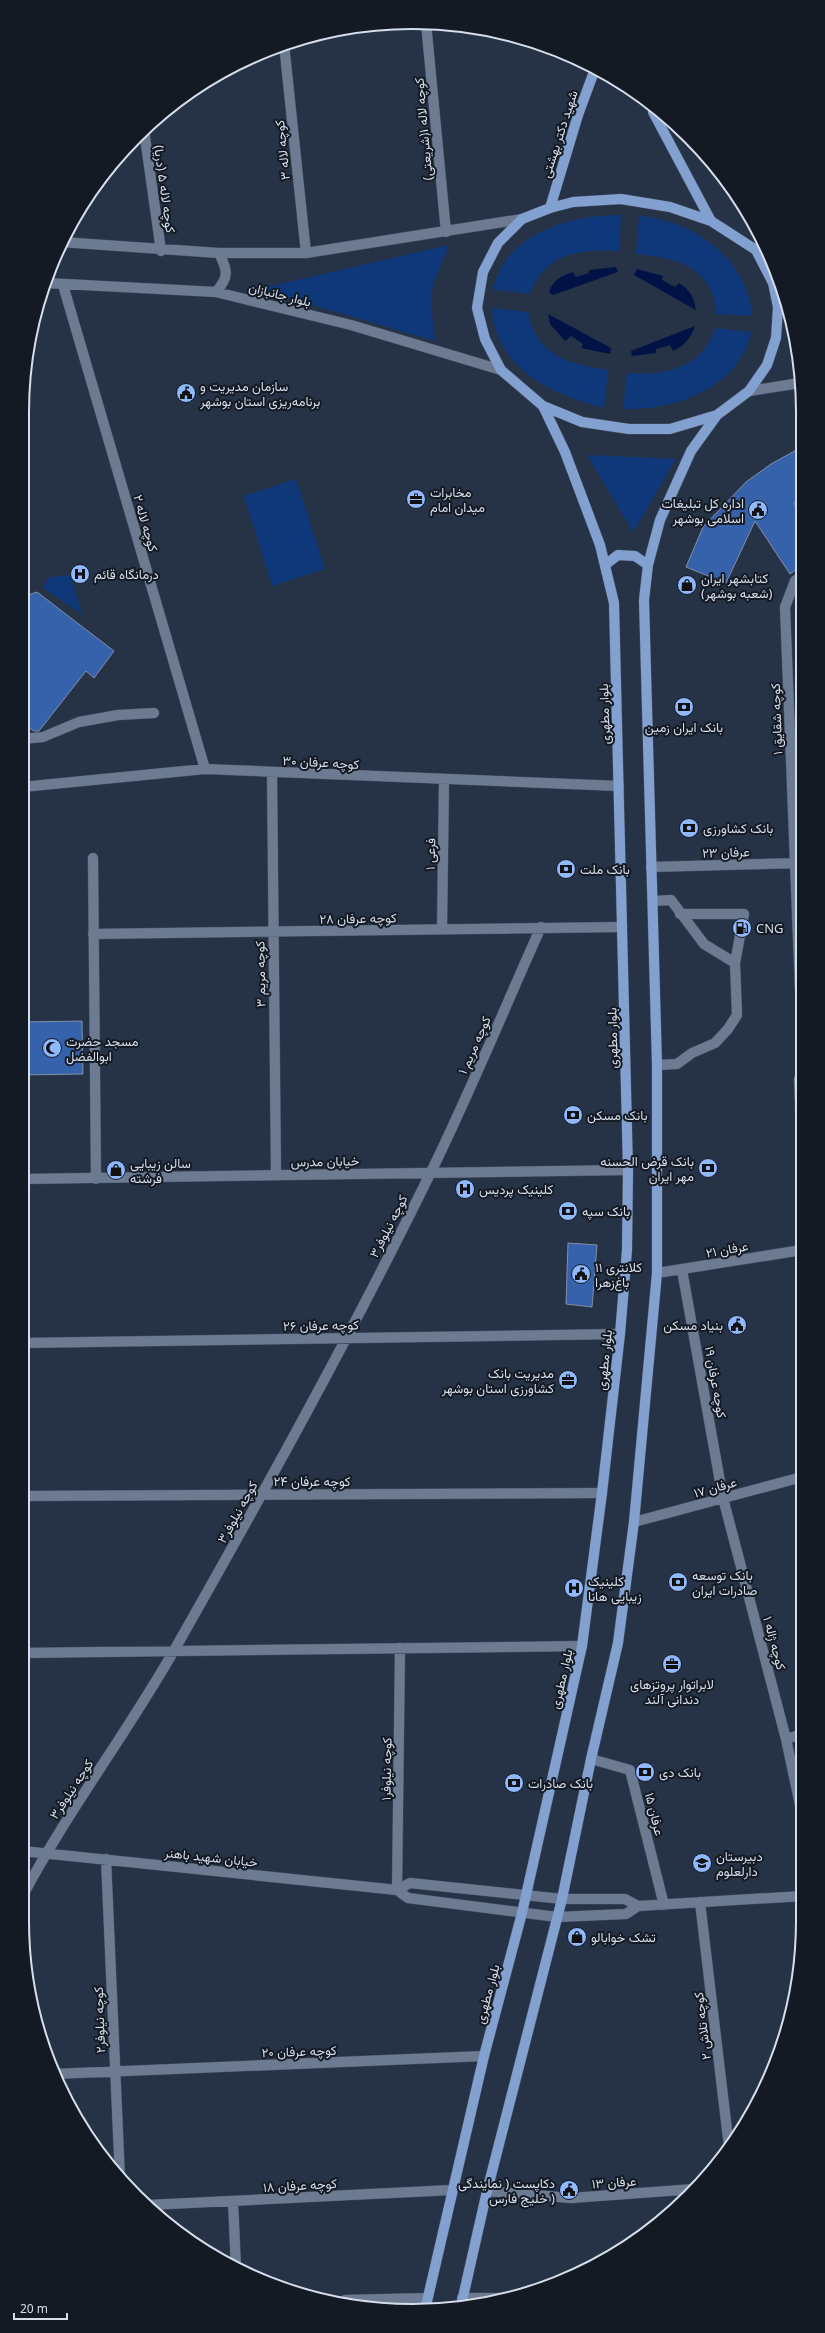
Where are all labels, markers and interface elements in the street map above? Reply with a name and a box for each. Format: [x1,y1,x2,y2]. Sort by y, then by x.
street label: کوچه لاله ۱(شریعتی) [410,77,437,181]
street label: شهید دکتر بهشتی [536,88,582,180]
street label: کوچه لاله ۳ [270,119,295,181]
street label: کوچه لاله ۵ (دریا) [149,144,180,234]
street label: بلوار جانبازان [247,278,313,310]
place label: سازمان مدیریت و برنامه‌ریزی استان بوشهر [199,377,321,410]
public building icon: سازمان مدیریت و برنامه‌ریزی استان بوشهر [175,382,197,404]
place label: مخابرات میدان امام [430,483,485,516]
office icon: مخابرات میدان امام [405,488,427,510]
street label: کوچه لاله ۲ [128,492,163,554]
place label: اداره کل تبلیغات اسلامی بوشهر [661,494,744,527]
public building icon: اداره کل تبلیغات اسلامی بوشهر [747,499,769,521]
hospital icon: درمانگاه قائم [69,563,91,585]
place label: درمانگاه قائم [94,565,159,583]
place label: کتابشهر ایران (شعبه بوشهر) [701,569,773,602]
shop icon: کتابشهر ایران (شعبه بوشهر) [676,574,698,596]
street label: بلوار مطهری [594,683,614,745]
street label: کوچه شقایق ۱ [766,683,787,755]
bank icon: بانک ایران زمین [673,696,695,718]
place label: بانک ایران زمین [645,718,723,736]
street label: کوچه عرفان ۳۰ [282,751,360,774]
bank icon: بانک کشاورزی [678,817,700,839]
place label: بانک کشاورزی [703,819,774,837]
street label: فرعی ۱ [421,838,439,870]
street label: عرفان ۲۳ [702,842,750,862]
bank icon: بانک ملت [555,858,577,880]
place label: بانک ملت [580,860,630,878]
street label: کوچه عرفان ۲۸ [319,908,397,929]
fuel station icon: CNG [731,917,753,939]
place label: CNG [756,919,784,937]
street label: کوچه مریم ۳ [250,940,271,1007]
street label: بلوار مطهری [602,1007,622,1069]
street label: کوچه مریم ۱ [453,1013,496,1077]
place label: مسجد حضرت ابوالفضل [66,1032,138,1065]
mosque icon: مسجد حضرت ابوالفضل [41,1037,63,1059]
bank icon: بانک مسکن [562,1104,584,1126]
place label: بانک مسکن [587,1106,648,1124]
street label: خیابان مدرس [290,1151,360,1171]
place label: بانک قرض الحسنه مهر ایران [600,1152,694,1185]
place label: سالن زیبایی فرشته [130,1154,191,1187]
bank icon: بانک قرض الحسنه مهر ایران [697,1157,719,1179]
shop icon: سالن زیبایی فرشته [105,1159,127,1181]
hospital icon: کلینیک پردیس [454,1178,476,1200]
place label: کلینیک پردیس [479,1180,553,1199]
street label: کوچه نیلوفر۳ [364,1191,413,1261]
bank icon: بانک سپه [557,1200,579,1222]
place label: بانک سپه [582,1202,630,1221]
street label: عرفان ۲۱ [704,1236,750,1262]
place label: کلانتری ۱۱ باغ‌زهرا [595,1258,642,1292]
public building icon: کلانتری ۱۱ باغ‌زهرا [570,1263,592,1285]
public building icon: بنیاد مسکن [726,1314,748,1336]
street label: کوچه عرفان ۲۶ [283,1315,359,1336]
place label: بنیاد مسکن [663,1316,723,1334]
street label: بلوار مطهری [592,1329,616,1391]
street label: کوچه عرفان ۱۹ [700,1345,731,1420]
place label: مدیریت بانک کشاورزی استان بوشهر [441,1364,554,1397]
office icon: مدیریت بانک کشاورزی استان بوشهر [557,1369,579,1391]
street label: کوچه عرفان ۲۴ [273,1472,351,1491]
street label: عرفان ۱۷ [691,1472,739,1502]
street label: کوچه نیلوفر۳ [213,1478,262,1547]
place label: بانک توسعه صادرات ایران [692,1566,757,1599]
bank icon: بانک توسعه صادرات ایران [667,1571,689,1593]
place label: کلینیک زیبایی هانا [588,1572,642,1605]
hospital icon: کلینیک زیبایی هانا [563,1577,585,1599]
street label: کوچه ژاله ۱ [758,1614,791,1672]
street label: بلوار مطهری [545,1647,577,1711]
office icon: لابراتوار پروتزهای دندانی آلند [661,1653,683,1675]
place label: لابراتوار پروتزهای دندانی آلند [630,1675,714,1708]
street label: کوچه نیلوفر۱ [376,1737,397,1801]
street label: کوچه نیلوفر۳ [45,1755,98,1823]
bank icon: بانک دی [634,1761,656,1783]
place label: بانک دی [659,1763,701,1781]
bank icon: بانک صادرات [503,1772,525,1794]
place label: بانک صادرات [528,1774,593,1792]
street label: عرفان ۱۵ [641,1791,669,1838]
street label: خیابان شهید باهنر [162,1843,259,1871]
place label: دبیرستان دارلعلوم [716,1847,763,1880]
school or university icon: دبیرستان دارلعلوم [691,1852,713,1874]
shop icon: تشک خوابالو [566,1926,588,1948]
place label: تشک خوابالو [591,1928,656,1946]
street label: بلوار مطهری [470,1962,504,2026]
street label: کوچه نیلوفر۲ [89,1986,110,2054]
street label: کوچه تلاش ۲ [689,1991,716,2061]
street label: کوچه عرفان ۲۰ [261,2041,337,2062]
street label: عرفان ۱۳ [591,2171,637,2193]
street label: کوچه عرفان ۱۸ [262,2174,338,2197]
place label: دکاپست ( نمایندگی خلیج فارس ) [458,2174,555,2208]
public building icon: دکاپست ( نمایندگی خلیج فارس ) [558,2179,580,2201]
scale bar [14,2295,67,2321]
text: 20 m [20,2300,48,2317]

